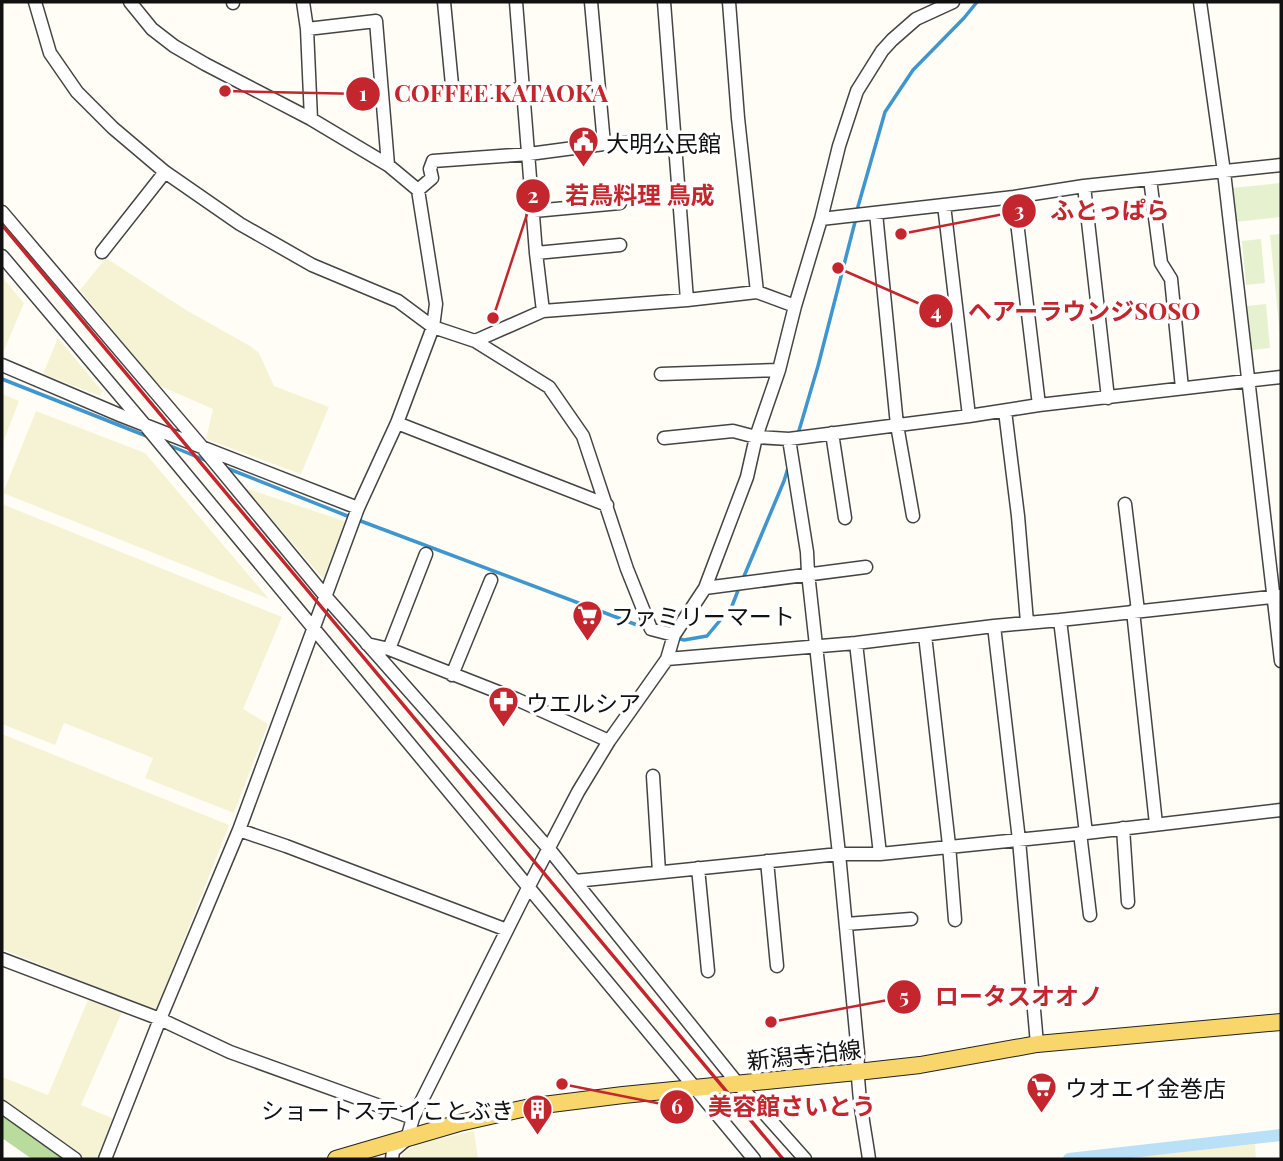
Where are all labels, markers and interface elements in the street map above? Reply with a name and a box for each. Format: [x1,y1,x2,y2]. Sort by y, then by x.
callout: COFFEE KATAOKA [345,71,623,116]
text: COFFEE KATAOKA [394,76,609,108]
text: 1 [359,78,367,106]
public building icon: 大明公民館 [566,125,600,169]
place label: 大明公民館 [606,127,721,158]
callout: 若鳥料理 鳥成 [516,174,728,219]
text: 若鳥料理 鳥成 [565,178,715,210]
text: 2 [528,180,539,208]
callout: ふとっぱら [1001,188,1184,233]
text: ふとっぱら [1050,193,1170,225]
text: 3 [1014,195,1024,223]
callout: ヘアーラウンジSOSO [919,289,1215,334]
text: ヘアーラウンジSOSO [968,294,1200,326]
text: 4 [930,296,942,324]
supermarket icon: ファミリーマート [571,598,605,642]
place label: ファミリーマート [611,600,795,631]
pharmacy icon: ウエルシア [486,685,520,729]
place label: ウエルシア [526,687,641,718]
callout: ロータスオオノ [886,974,1117,1019]
text: ロータスオオノ [935,979,1103,1011]
text: 5 [899,981,909,1009]
street label: 新潟寺泊線 [745,1033,863,1075]
supermarket icon: ウオエイ金巻店 [1025,1070,1059,1114]
place label: ウオエイ金巻店 [1065,1072,1226,1103]
callout: 美容館さいとう [659,1084,890,1129]
text: 美容館さいとう [708,1089,876,1121]
text: 6 [671,1091,683,1119]
building icon: ショートステイことぶき [520,1092,554,1136]
place label: ショートステイことぶき [261,1094,514,1125]

